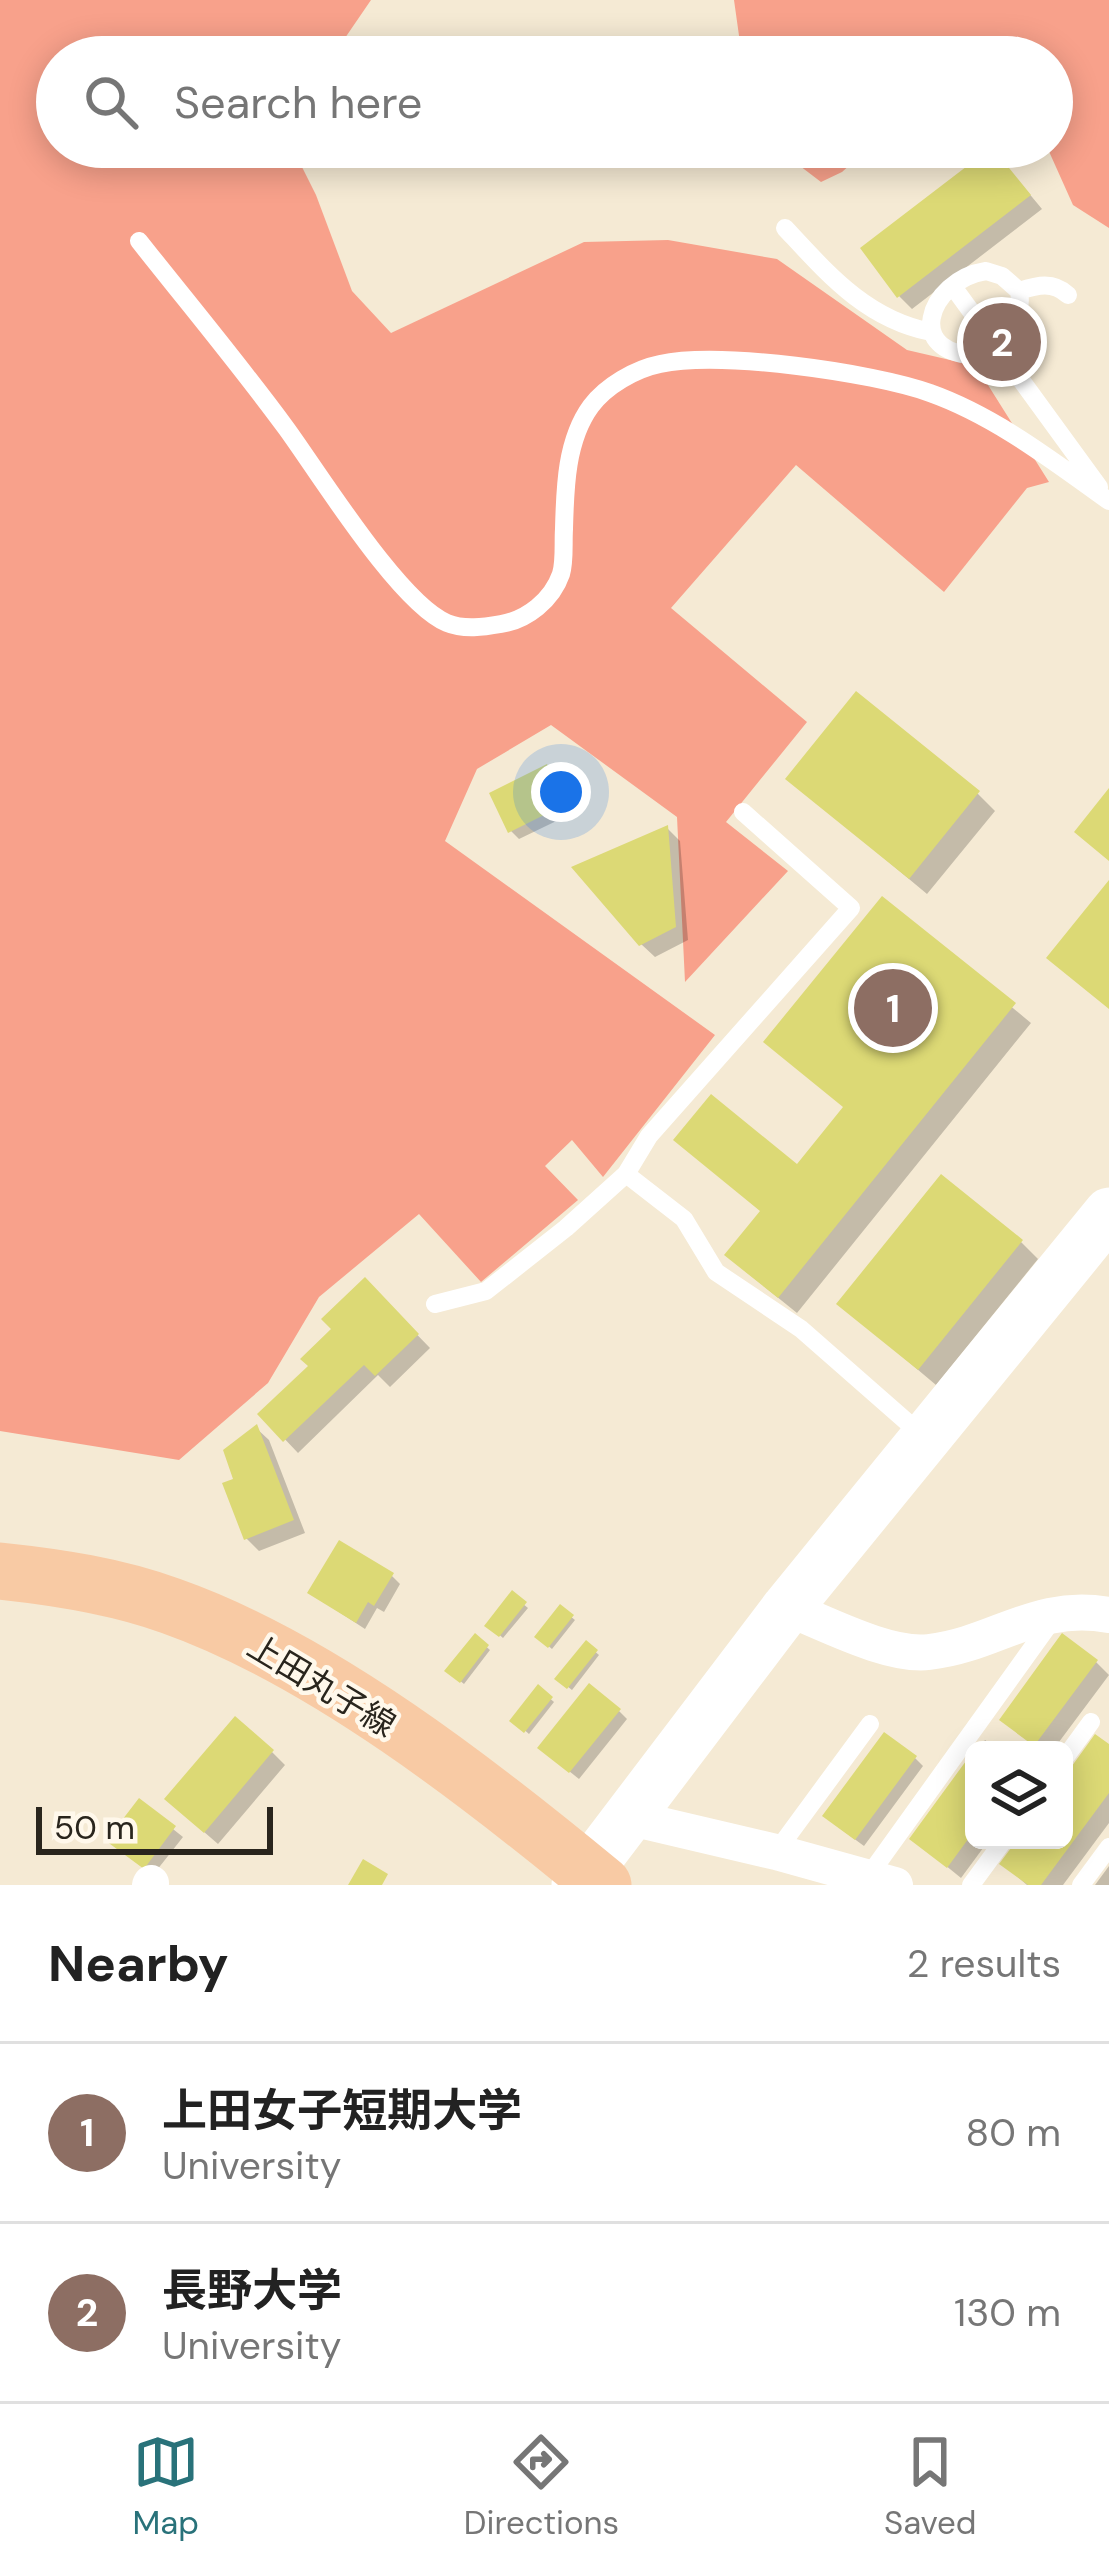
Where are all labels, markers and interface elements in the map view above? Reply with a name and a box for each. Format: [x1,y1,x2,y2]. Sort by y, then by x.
search box [36,36,1073,168]
icon: search [78,69,144,135]
text: Search here [174,73,422,132]
pin: 2 [963,297,1041,387]
your location [531,762,591,822]
pin: 1 [854,963,932,1053]
street label: 上田丸子線 [240,1625,404,1746]
map controls [965,1741,1073,1849]
button: layers [965,1741,1073,1849]
scale bar [36,1801,273,1854]
text: 50 m [54,1806,135,1849]
text: Nearby [48,1930,229,1997]
text: 2 results [907,1938,1061,1989]
text: 上田女子短期大学 [162,2081,522,2140]
text: 1 [80,2107,94,2158]
text: 80 m [965,2107,1061,2158]
text: University [162,2140,341,2191]
text: 長野大学 [162,2261,342,2320]
text: 2 [76,2287,98,2338]
text: 130 m [954,2287,1061,2338]
text: University [162,2320,341,2371]
tab: Map [132,2429,199,2544]
tab: Directions [464,2429,619,2544]
tab: Saved [884,2429,977,2544]

